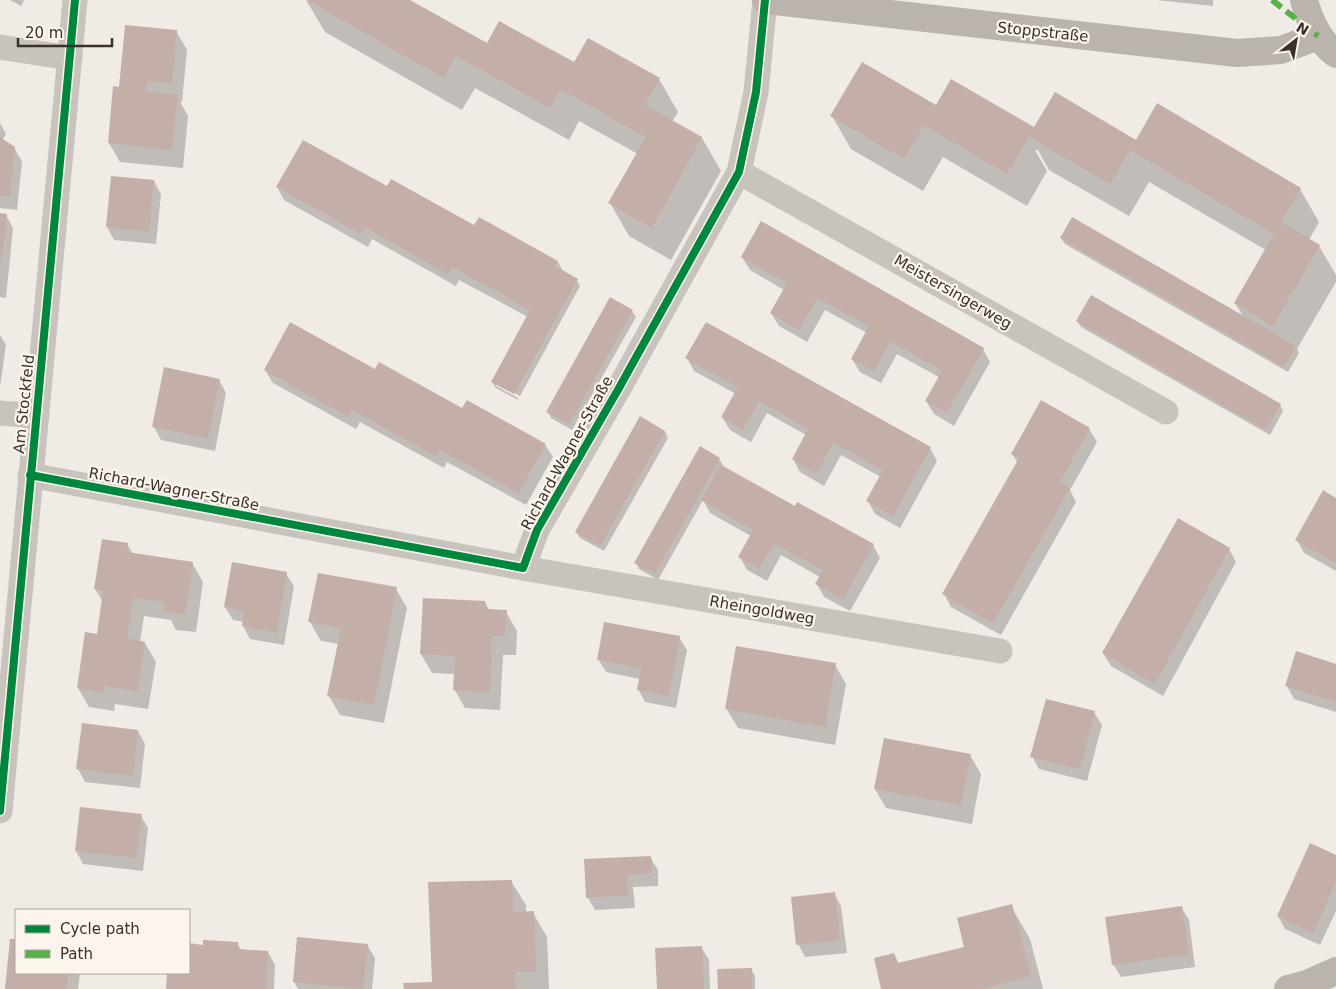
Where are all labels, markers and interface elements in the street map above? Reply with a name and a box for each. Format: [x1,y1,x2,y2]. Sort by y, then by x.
scale bar [18,15,111,47]
north arrow [1271,15,1321,65]
street label: Stoppstraße [997,18,1089,46]
text: N [1294,19,1312,39]
text: 20 m [25,24,63,42]
street label: Meistersingerweg [891,251,1015,333]
street label: Am Stockfeld [10,354,38,454]
street label: Richard-Wagner-Straße [517,373,617,533]
street label: Richard-Wagner-Straße [87,464,261,514]
street label: Rheingoldweg [708,592,816,628]
legend [15,909,190,974]
text: Cycle path [60,920,140,938]
text: Path [60,945,93,963]

